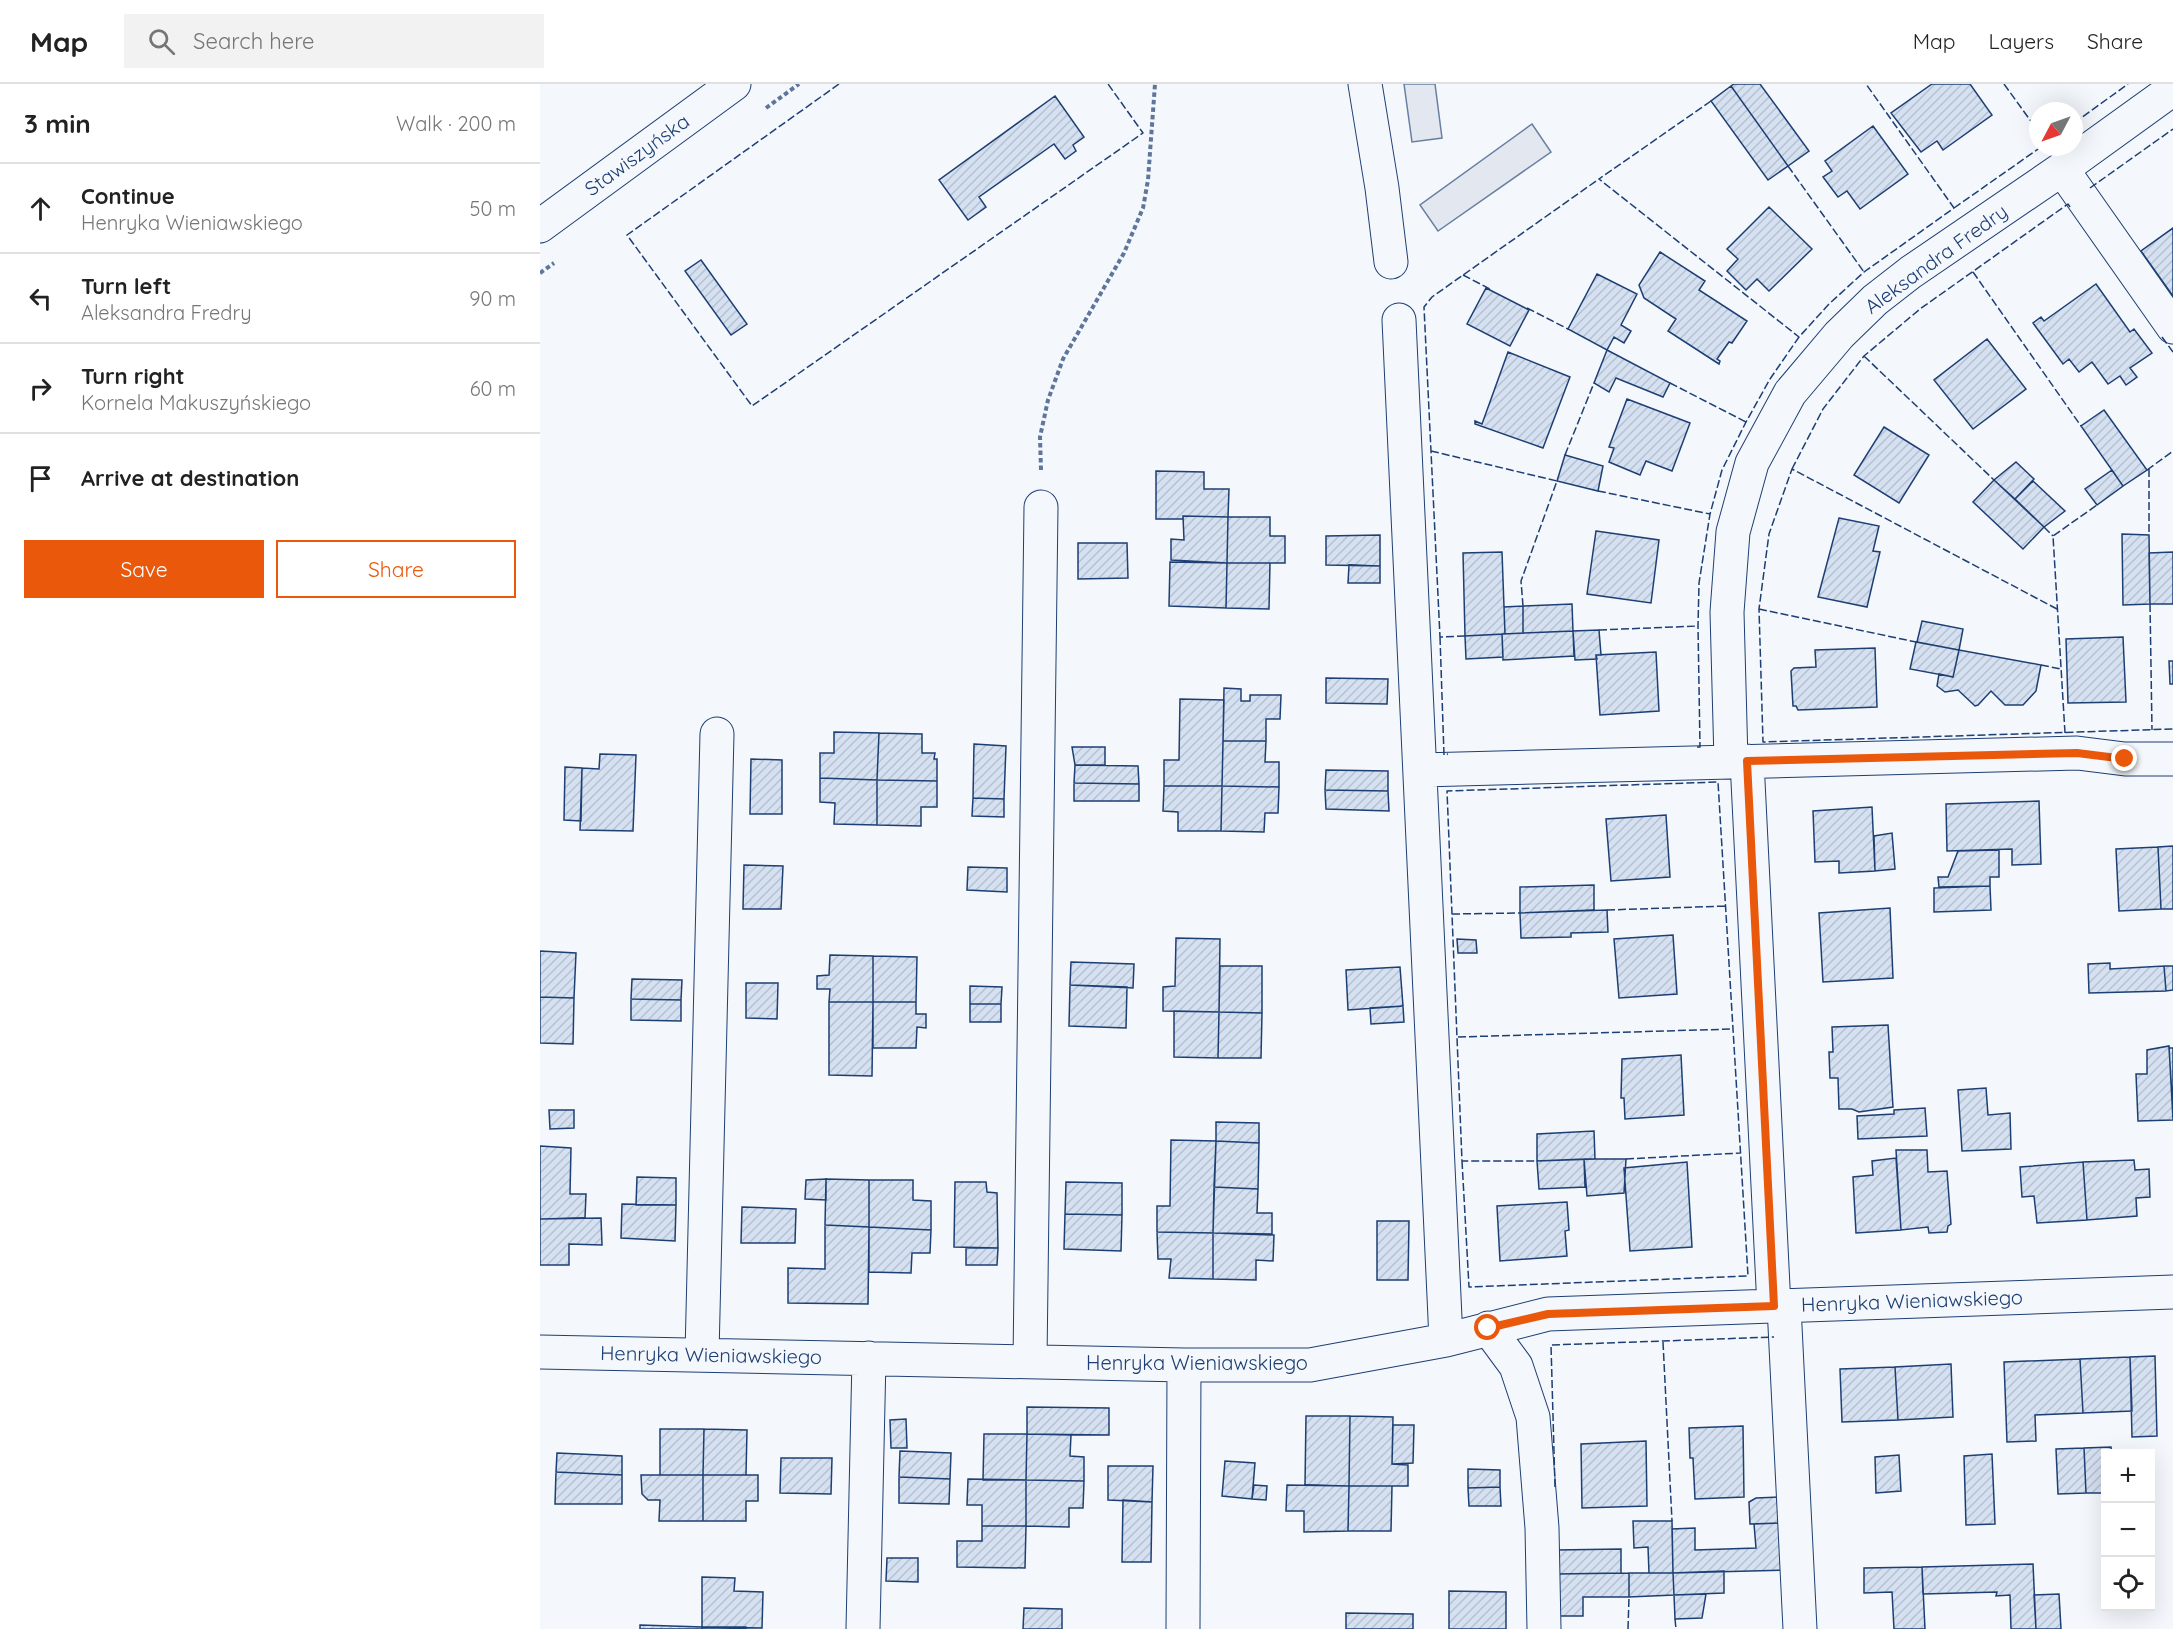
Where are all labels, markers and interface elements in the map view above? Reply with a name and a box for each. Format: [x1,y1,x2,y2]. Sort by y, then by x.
search box [124,14,544,68]
text: Map [30,24,88,59]
icon: search [145,25,178,58]
text: Search here [193,27,315,55]
text: Map [1913,28,1956,54]
text: Layers [1989,28,2054,54]
text: Share [2087,28,2143,54]
north arrow [2029,102,2083,156]
text: 3 min [24,107,91,140]
street label: Stawiszyńska [579,108,694,201]
text: Walk · 200 m [396,111,516,136]
text: Continue [81,182,175,210]
icon: ahead [24,192,57,225]
text: 50 m [470,196,516,221]
street label: Aleksandra Fredry [1859,198,2012,319]
text: Henryka Wieniawskiego [81,210,303,235]
text: Turn left [81,272,171,300]
icon: left [24,282,57,315]
text: 90 m [469,286,516,311]
text: Aleksandra Fredry [81,300,252,325]
text: Turn right [81,362,185,390]
icon: right [24,372,57,405]
text: 60 m [470,376,516,401]
text: Kornela Makuszyńskiego [81,390,311,415]
icon: arrive [24,462,57,495]
text: Arrive at destination [81,464,299,492]
button: Save [24,540,264,598]
button: Share [276,540,516,598]
route end [2111,745,2137,771]
street label: Henryka Wieniawskiego [1801,1284,2023,1317]
route start [1474,1314,1500,1340]
street label: Henryka Wieniawskiego [600,1340,822,1369]
street label: Henryka Wieniawskiego [1086,1350,1308,1375]
map controls [2101,1449,2155,1611]
button: + [2101,1449,2155,1503]
button: − [2101,1503,2155,1557]
button: locate [2101,1557,2155,1611]

